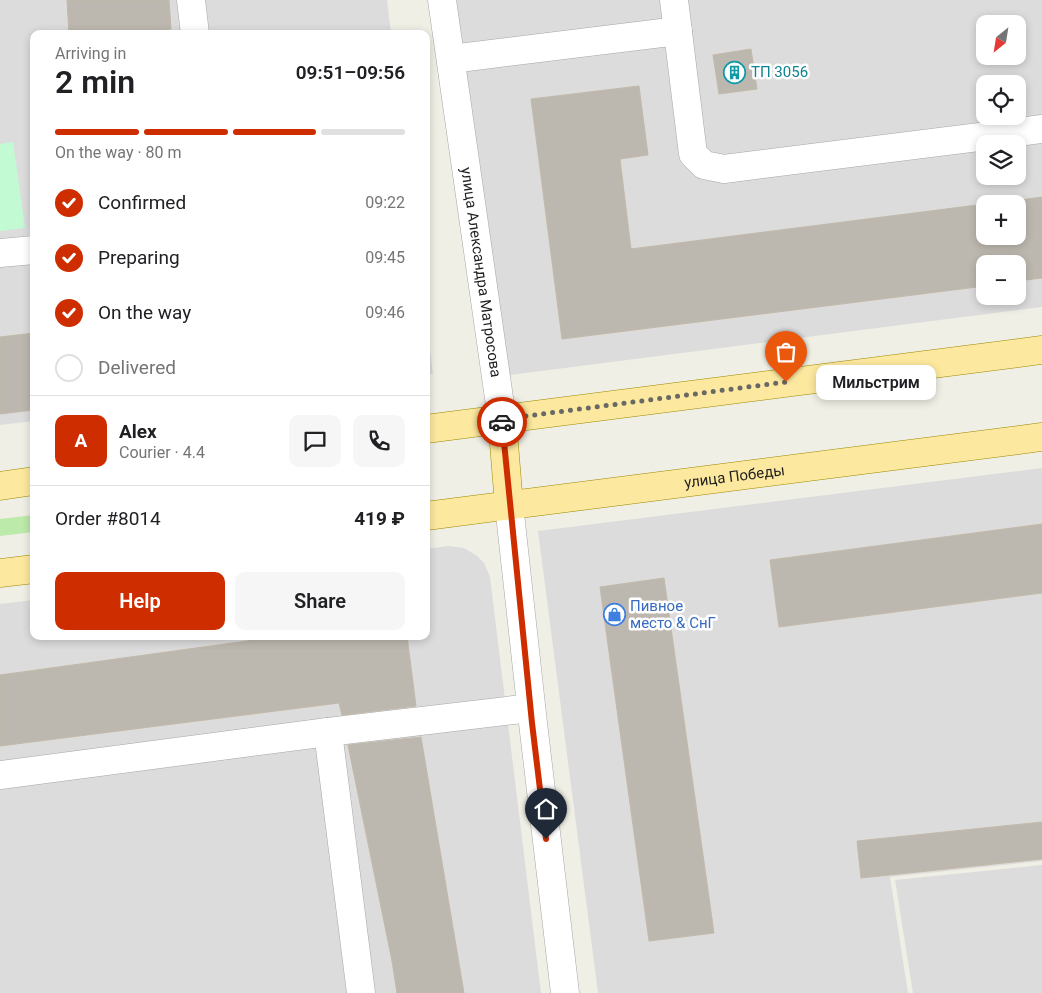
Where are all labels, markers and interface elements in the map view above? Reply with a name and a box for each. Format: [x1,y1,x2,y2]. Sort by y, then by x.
north arrow [976,15,1026,65]
map controls [976,15,1026,305]
text: Arriving in [55,44,126,63]
building icon: ТП 3056 [723,60,747,84]
text: 09:51–09:56 [296,61,405,84]
text: 2 min [55,63,135,101]
place label: ТП 3056 [751,63,808,81]
button: locate [976,75,1026,125]
button: layers [976,135,1026,185]
text: On the way · 80 m [55,143,182,162]
street label: улица Александра Матросова [457,166,505,379]
icon: check [55,189,83,217]
text: Confirmed [98,191,186,214]
text: 09:22 [365,193,405,212]
button: + [976,195,1026,245]
icon: check [55,244,83,272]
text: Preparing [98,246,180,269]
text: 09:45 [365,248,405,267]
button: − [976,255,1026,305]
icon: check [55,299,83,327]
text: On the way [98,301,191,324]
text: 09:46 [365,303,405,322]
pin [765,331,807,382]
icon: bag [772,338,800,366]
text: Delivered [98,356,176,379]
callout: Мильстрим [816,364,936,400]
text: Мильстрим [832,373,920,392]
courier [477,397,527,447]
icon: car [488,408,516,436]
button: chat [289,415,341,467]
button: phone [353,415,405,467]
text: Alex [119,420,157,443]
text: A [75,429,87,452]
text: Courier · 4.4 [119,443,205,462]
street label: улица Победы [683,461,786,492]
text: Order #8014 [55,507,161,530]
text: 419 ₽ [354,507,405,530]
button: Help [55,572,225,630]
button: Share [235,572,405,630]
place label: Пивное место & СнГ [630,597,716,632]
shop icon: Пивное место & СнГ [602,603,626,627]
pin [525,788,567,839]
icon: home [532,795,560,823]

